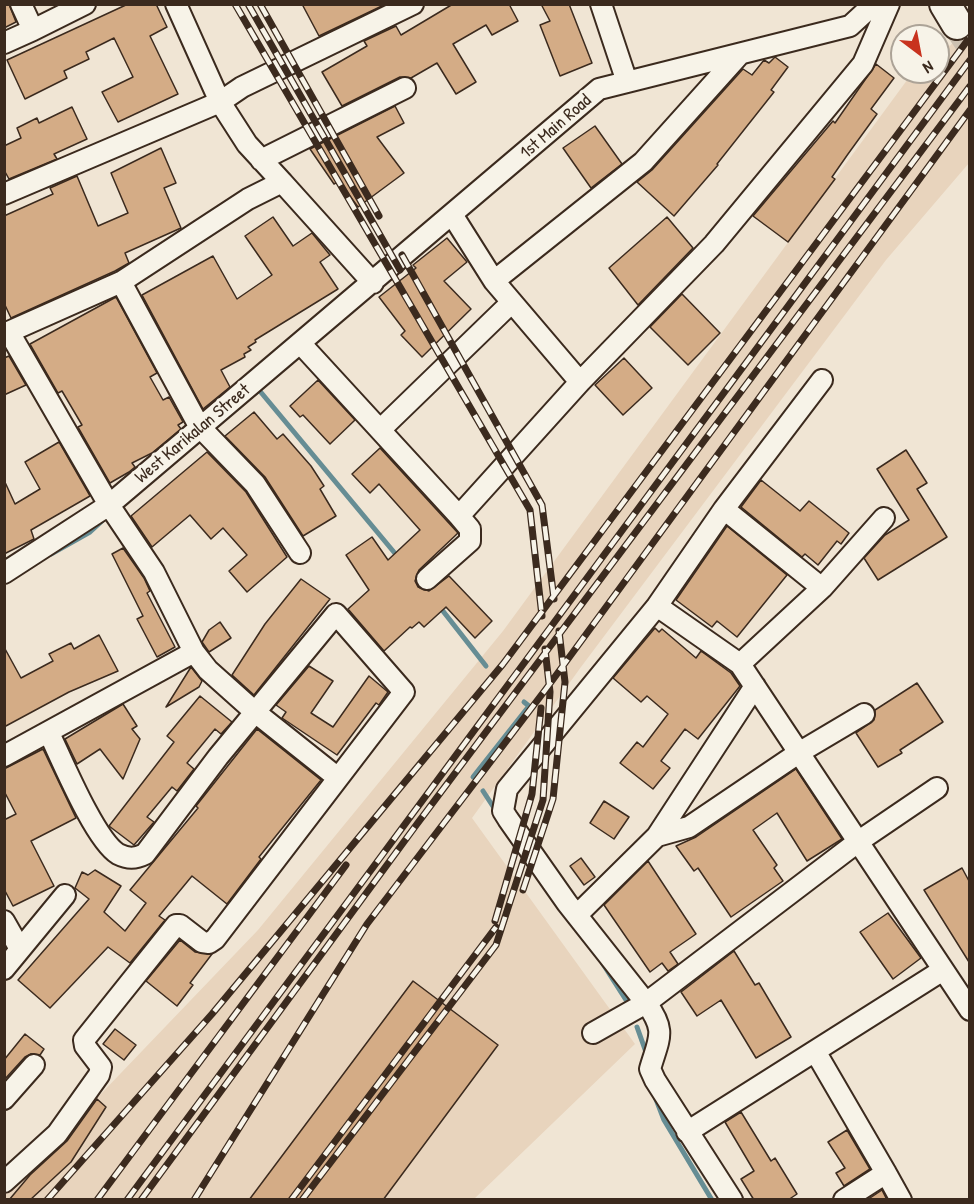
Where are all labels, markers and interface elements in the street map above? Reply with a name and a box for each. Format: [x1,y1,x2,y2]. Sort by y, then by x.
north arrow [890,24,950,84]
text: N [919,56,938,79]
street label: 1st Main Road [516,90,596,164]
street label: West Karikalan Street [131,380,255,488]

